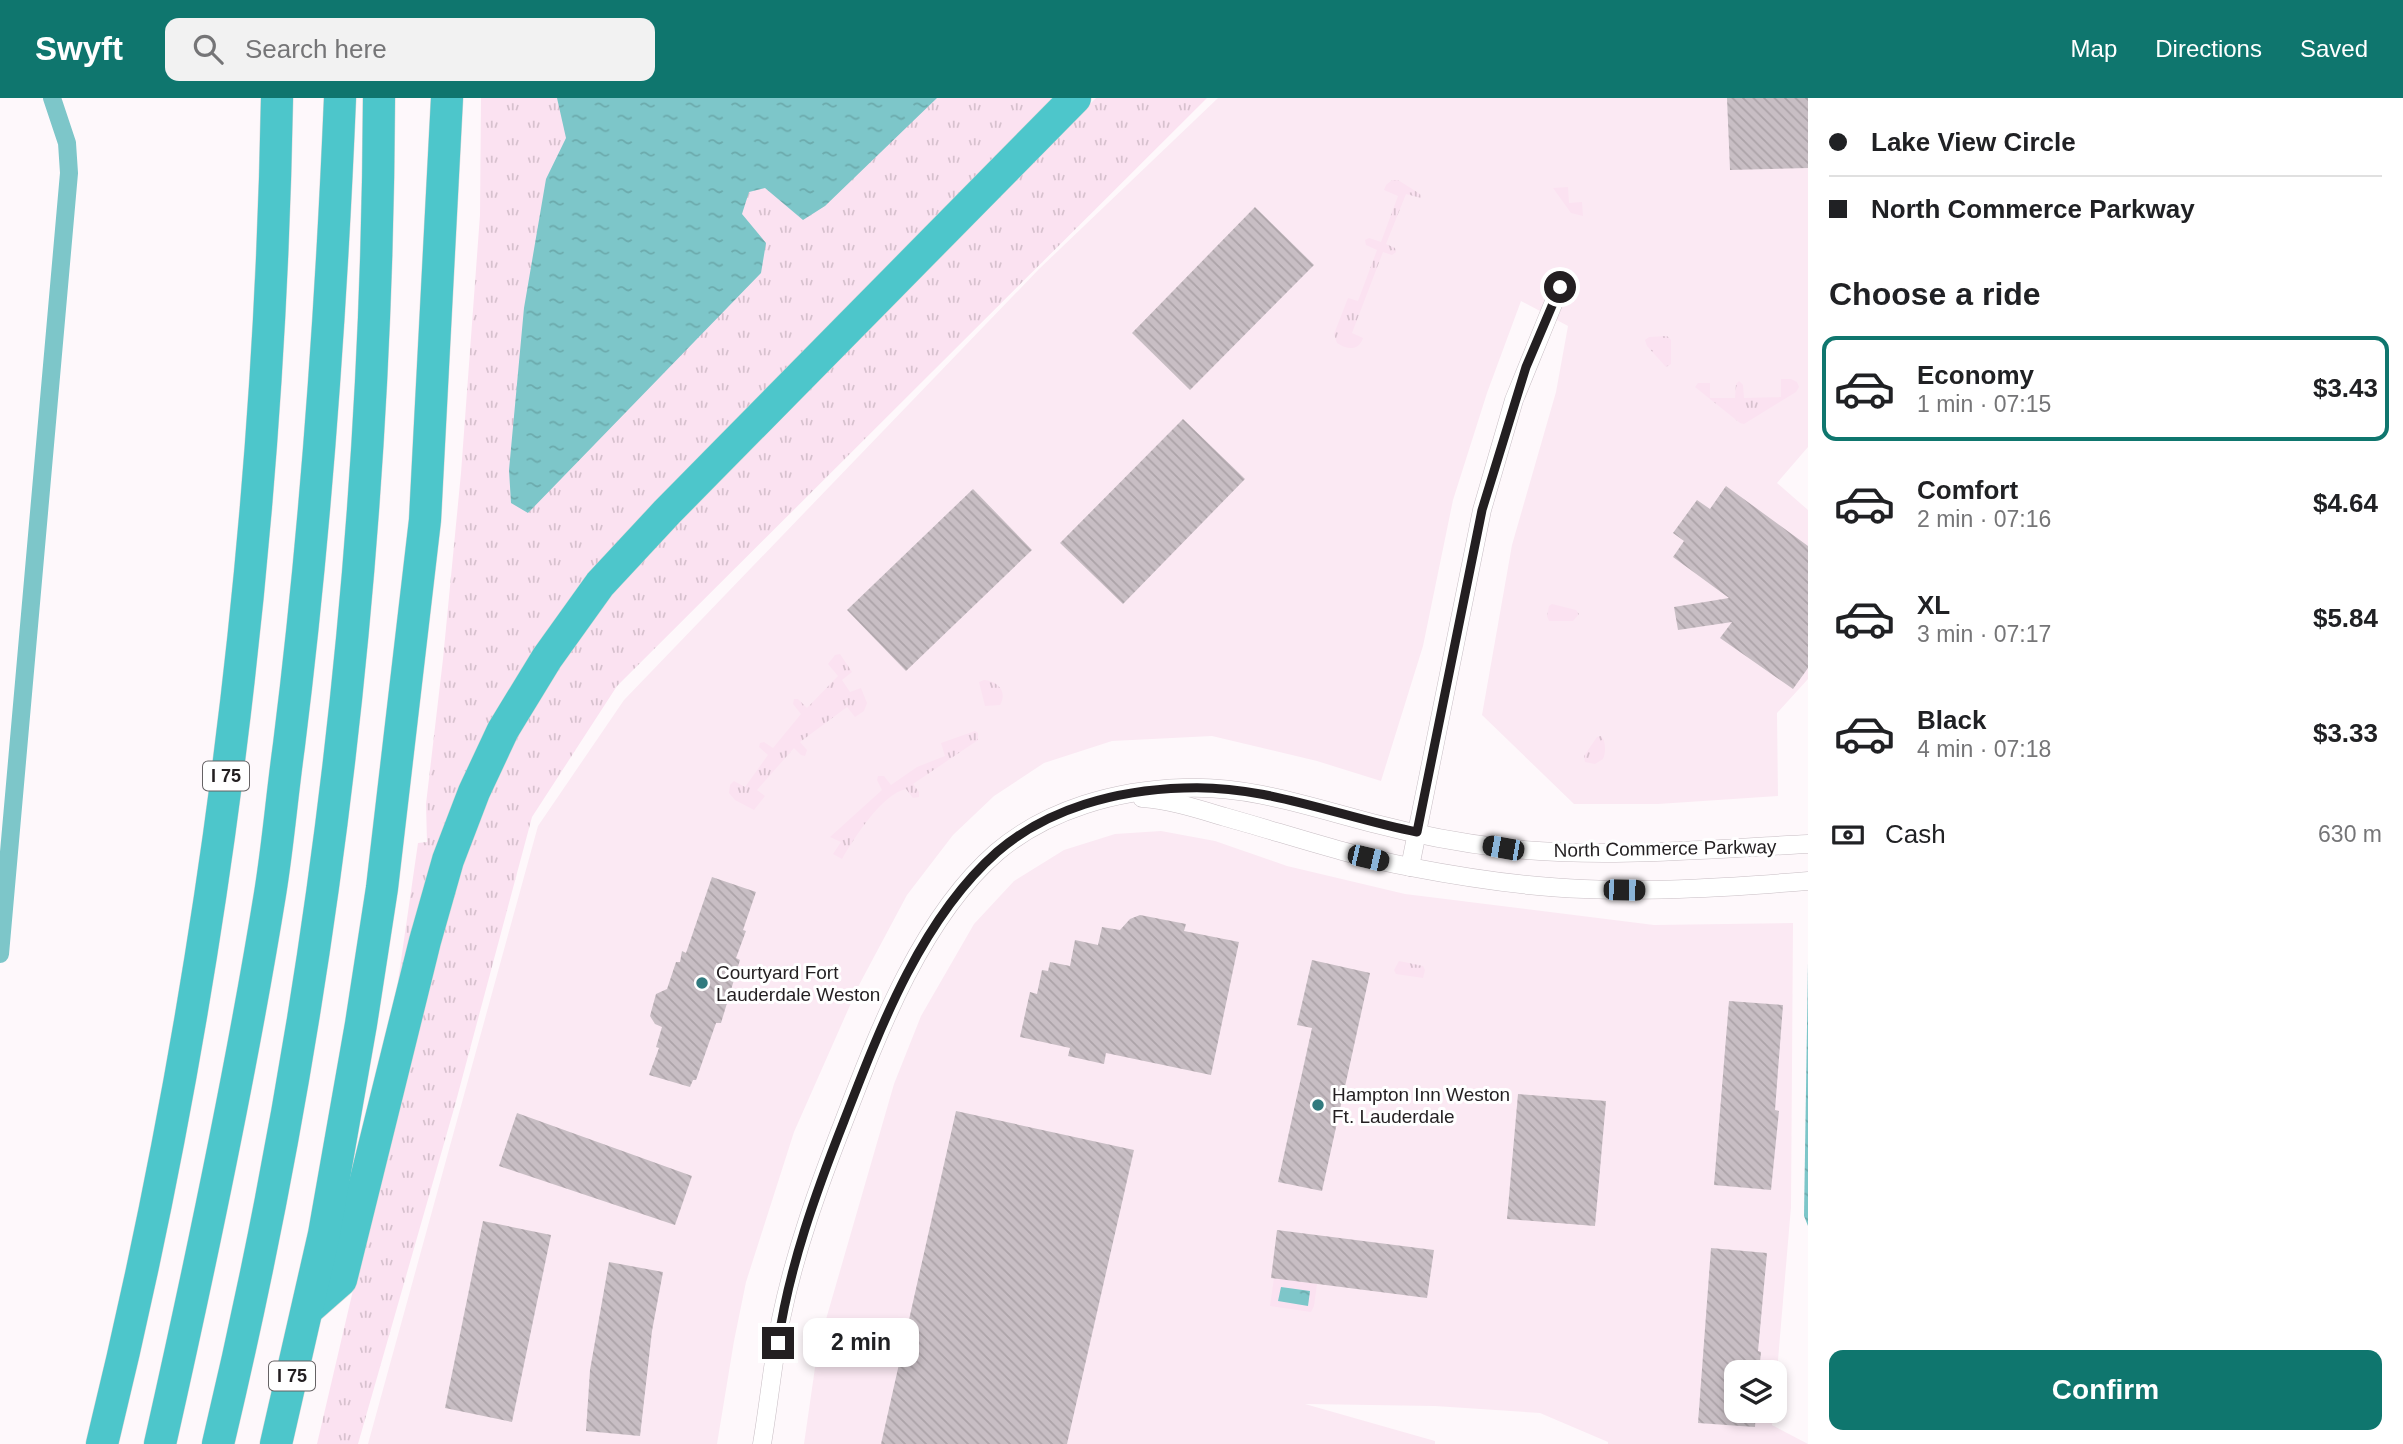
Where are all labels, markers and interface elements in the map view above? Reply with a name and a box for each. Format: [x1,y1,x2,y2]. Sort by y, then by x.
search box [165,18,655,81]
text: Swyft [35,30,123,67]
icon: search [189,30,227,68]
text: Search here [245,34,387,64]
text: Map [2071,35,2117,62]
text: Directions [2155,35,2262,62]
text: Saved [2300,35,2368,62]
text: Lake View Circle [1871,127,2076,157]
text: North Commerce Parkway [1871,194,2195,224]
route start [1544,271,1576,303]
text: Choose a ride [1829,276,2041,312]
icon: car [1833,357,1896,420]
text: Economy [1917,360,2034,390]
text: $3.43 [2313,373,2378,403]
text: 1 min · 07:15 [1917,391,2051,417]
icon: car [1833,472,1896,535]
text: Comfort [1917,475,2018,505]
text: $4.64 [2313,488,2378,518]
text: 2 min · 07:16 [1917,506,2051,532]
icon: car [1833,587,1896,650]
text: XL [1917,590,1950,620]
text: $5.84 [2313,603,2378,633]
text: 3 min · 07:17 [1917,621,2051,647]
icon: car [1833,702,1896,765]
text: Black [1917,705,1986,735]
text: $3.33 [2313,718,2378,748]
text: 4 min · 07:18 [1917,736,2051,762]
road number: I 75 [203,762,249,790]
icon: cash [1829,816,1867,854]
text: Cash [1885,819,1946,849]
text: 630 m [2318,821,2382,847]
car [1481,834,1526,862]
street label: North Commerce Parkway [1553,836,1777,861]
car [1346,843,1391,873]
car [1603,879,1646,901]
place label: Courtyard Fort Lauderdale Weston [716,962,880,1005]
marker: Courtyard Fort Lauderdale Weston [694,975,710,991]
place label: Hampton Inn Weston Ft. Lauderdale [1332,1084,1510,1127]
marker: Hampton Inn Weston Ft. Lauderdale [1310,1097,1326,1113]
callout: 2 min [802,1318,918,1368]
route end [762,1327,794,1359]
text: 2 min [831,1329,891,1355]
button: Confirm [1829,1350,2382,1430]
map controls [1724,1360,1787,1423]
button: layers [1724,1360,1787,1423]
road number: I 75 [269,1362,315,1391]

